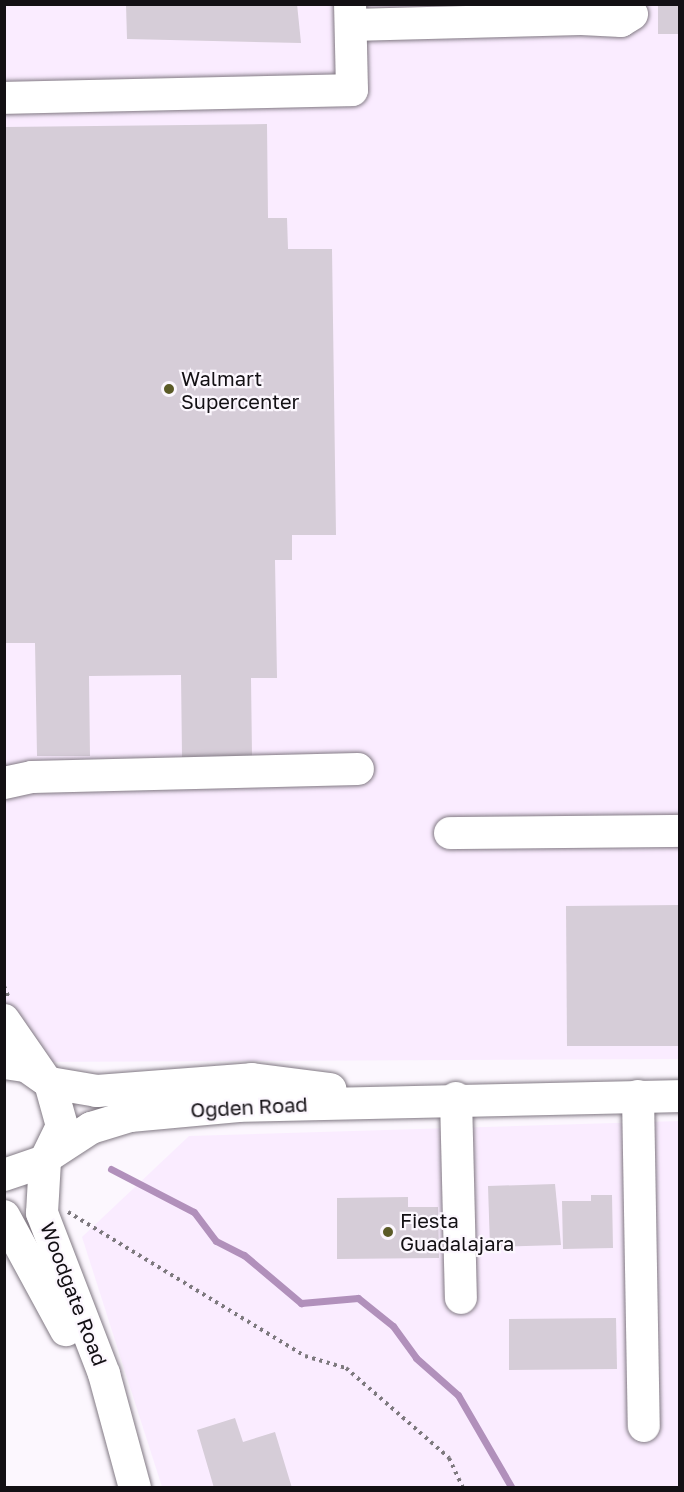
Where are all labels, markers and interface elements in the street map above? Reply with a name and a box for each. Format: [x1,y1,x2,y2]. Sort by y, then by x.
place label: Walmart Supercenter [181,366,299,413]
marker: Walmart Supercenter [162,382,176,396]
street label: Ogden Road [190,1092,308,1122]
place label: Fiesta Guadalajara [400,1208,514,1255]
street label: Woodgate Road [36,1219,112,1369]
marker: Fiesta Guadalajara [381,1225,395,1239]

